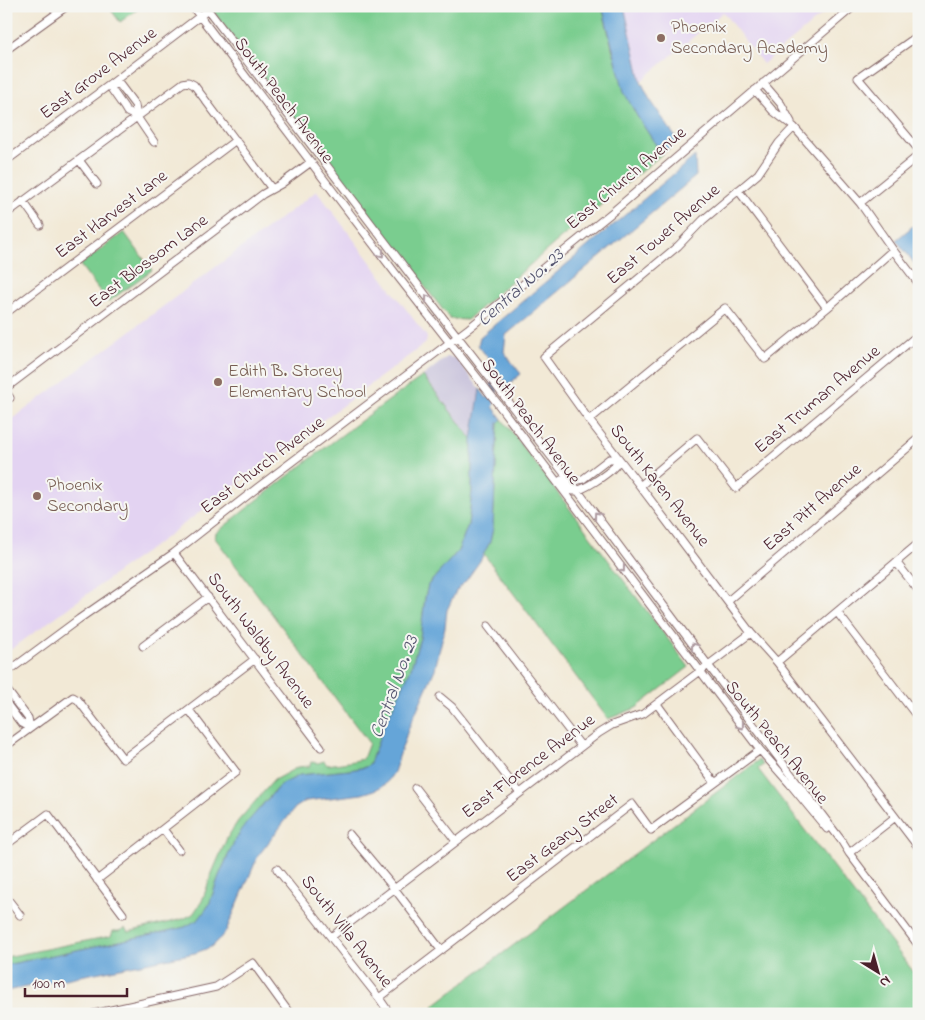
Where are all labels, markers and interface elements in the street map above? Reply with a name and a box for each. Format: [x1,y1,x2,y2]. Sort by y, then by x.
place label: Phoenix Secondary Academy [671,15,828,62]
street label: East Grove Avenue [35,21,164,127]
street label: South Peach Avenue [227,32,340,170]
marker: Phoenix Secondary Academy [655,32,667,44]
street label: East Church Avenue [561,120,693,237]
street label: East Harvest Lane [50,164,174,266]
street label: East Tower Avenue [601,178,727,292]
street label: East Blossom Lane [84,208,215,315]
water label: Central No. 23 [472,242,571,333]
one-way arrow [375,248,383,257]
one-way arrow [425,294,434,304]
street label: East Truman Avenue [749,339,887,461]
street label: South Peach Avenue [474,353,587,491]
place label: Edith B. Storey Elementary School [228,359,366,406]
marker: Edith B. Storey Elementary School [212,376,224,388]
street label: East Church Avenue [195,410,331,521]
street label: South Karen Avenue [603,419,716,554]
street label: East Pitt Avenue [758,457,869,558]
place label: Phoenix Secondary [47,473,128,520]
marker: Phoenix Secondary [31,490,43,502]
one-way arrow [594,512,603,521]
one-way arrow [616,563,625,573]
street label: South Waldby Avenue [200,567,321,715]
water label: Central No. 23 [364,631,426,742]
one-way arrow [691,642,700,652]
street label: South Peach Avenue [718,676,835,811]
street label: East Florence Avenue [457,708,602,826]
one-way arrow [736,720,744,729]
street label: East Geary Street [501,788,625,890]
street label: South Villa Avenue [294,870,399,995]
north arrow [852,948,902,998]
scale bar [25,965,128,997]
text: N [875,970,895,992]
text: 100 m [32,973,65,995]

